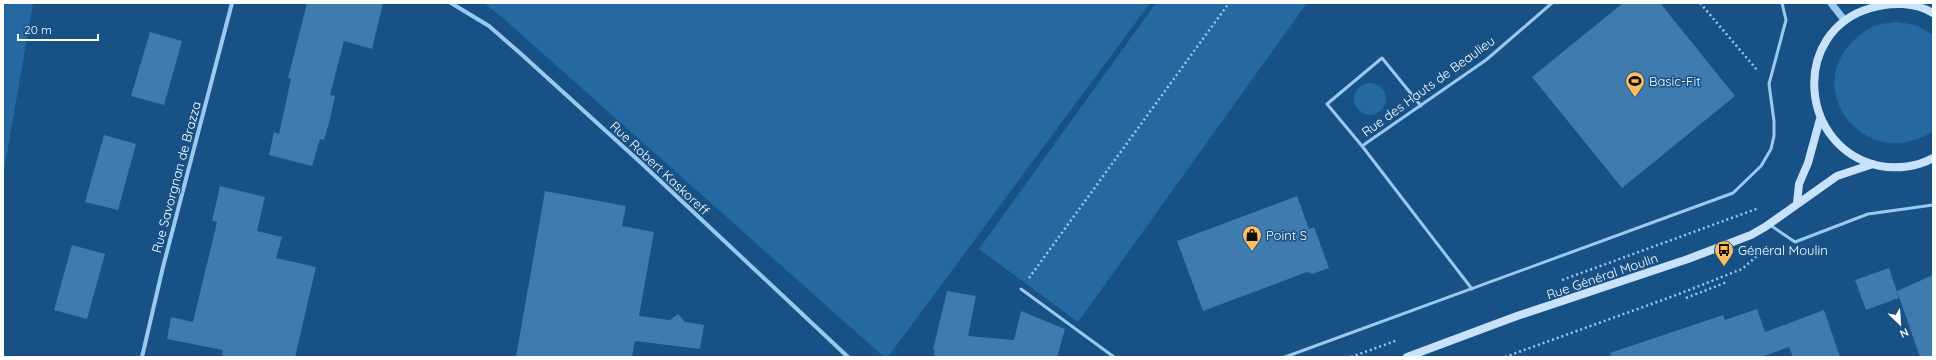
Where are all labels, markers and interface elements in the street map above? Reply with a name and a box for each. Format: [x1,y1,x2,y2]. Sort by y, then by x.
scale bar [18,16,98,42]
text: 20 m [24,22,52,37]
street label: Rue des Hauts de Beaulieu [1358,32,1498,140]
sports icon: Basic-Fit [1624,70,1646,98]
place label: Basic-Fit [1649,73,1701,89]
street label: Rue Savorgnan de Brazza [148,99,204,255]
street label: Rue Robert Kaskoreff [607,118,714,219]
shop icon: Point S [1241,224,1263,252]
place label: Point S [1266,227,1307,243]
bus stop icon: Général Moulin [1713,239,1735,267]
place label: Général Moulin [1738,242,1828,258]
street label: Rue Général Moulin [1544,249,1660,303]
north arrow [1880,304,1920,344]
text: N [1898,325,1911,341]

